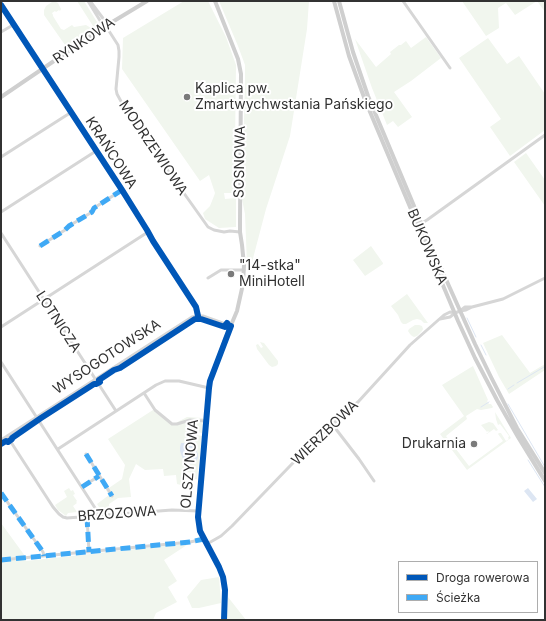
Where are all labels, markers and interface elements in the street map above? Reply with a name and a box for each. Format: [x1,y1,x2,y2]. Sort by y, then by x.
street label: RYNKOWA [50,14,118,68]
place label: Kaplica pw. Zmartwychwstania Pańskiego [195,81,393,114]
marker: Kaplica pw. Zmartwychwstania Pańskiego [182,92,192,102]
street label: MODRZEWIOWA [115,97,191,199]
street label: KRAŃCOWA [82,114,140,192]
street label: SOSNOWA [231,126,249,198]
street label: BUKOWSKA [403,206,451,288]
place label: "14-stka" MiniHotell [239,258,305,290]
marker: "14-stka" MiniHotell [226,269,236,279]
street label: LOTNICZA [32,288,84,356]
street label: WYSOGOTOWSKA [50,316,164,398]
street label: WIERZBOWA [288,397,362,469]
street label: OLSZYNOWA [178,419,202,509]
place label: Drukarnia [402,436,466,452]
marker: Drukarnia [469,439,479,449]
street label: BRZOZOWA [77,503,157,525]
legend [398,561,538,613]
text: Droga rowerowa [436,570,529,585]
text: Ścieżka [436,590,480,605]

